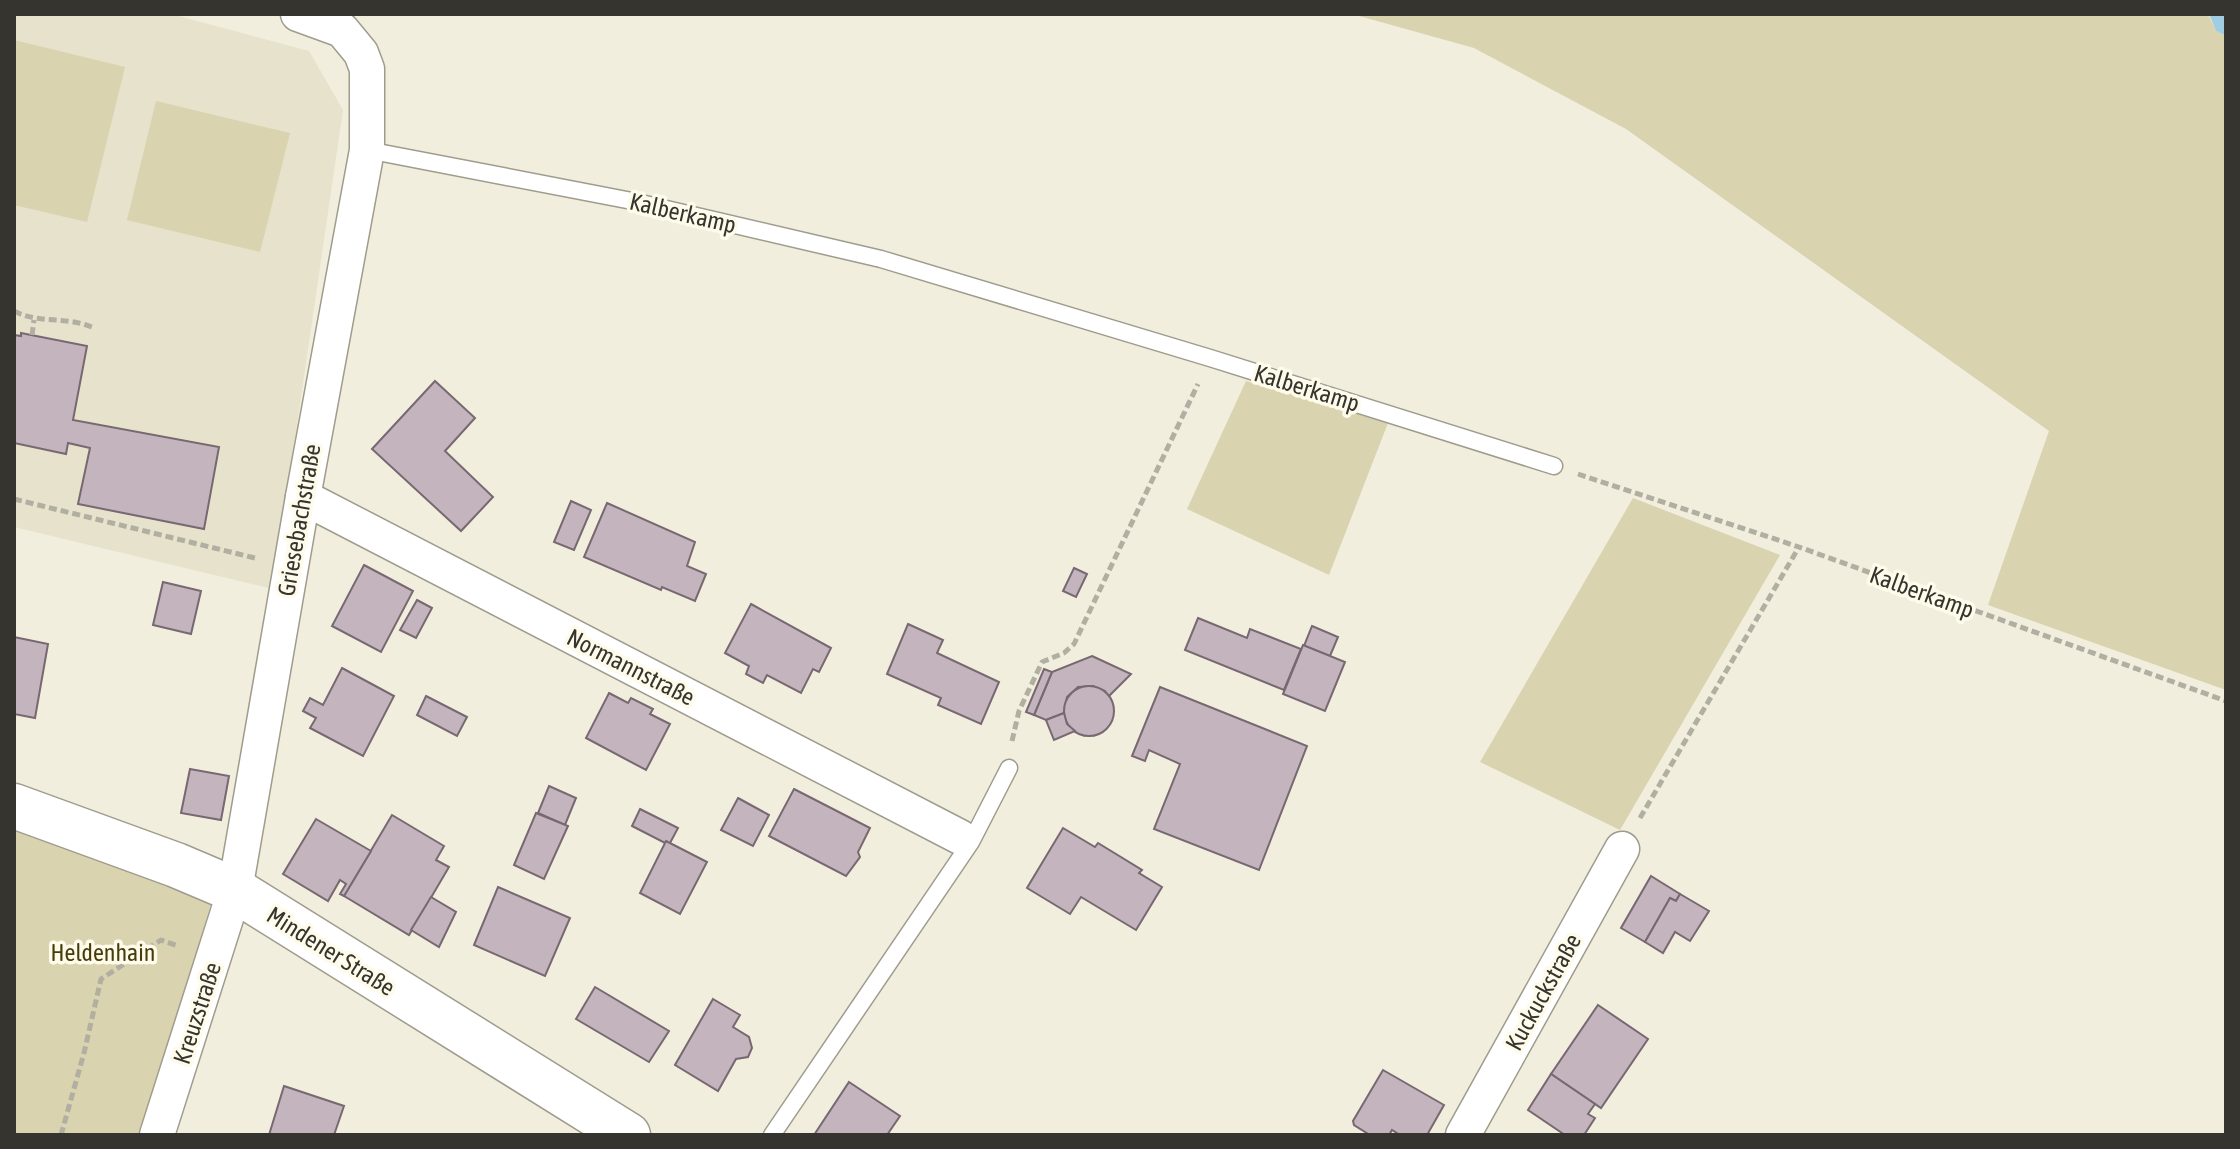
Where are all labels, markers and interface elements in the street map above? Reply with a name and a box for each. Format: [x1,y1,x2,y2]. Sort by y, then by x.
street label: Kalberkamp [627,188,739,238]
street label: Kalberkamp [1251,359,1363,417]
street label: Griesebachstraße [272,442,326,598]
street label: Kalberkamp [1866,561,1978,623]
street label: Normannstraße [563,623,699,711]
street label: Mindener Straße [262,901,400,1001]
street label: Kuckuckstraße [1500,929,1586,1055]
park label: Heldenhain [51,939,155,966]
street label: Kreuzstraße [168,959,226,1067]

